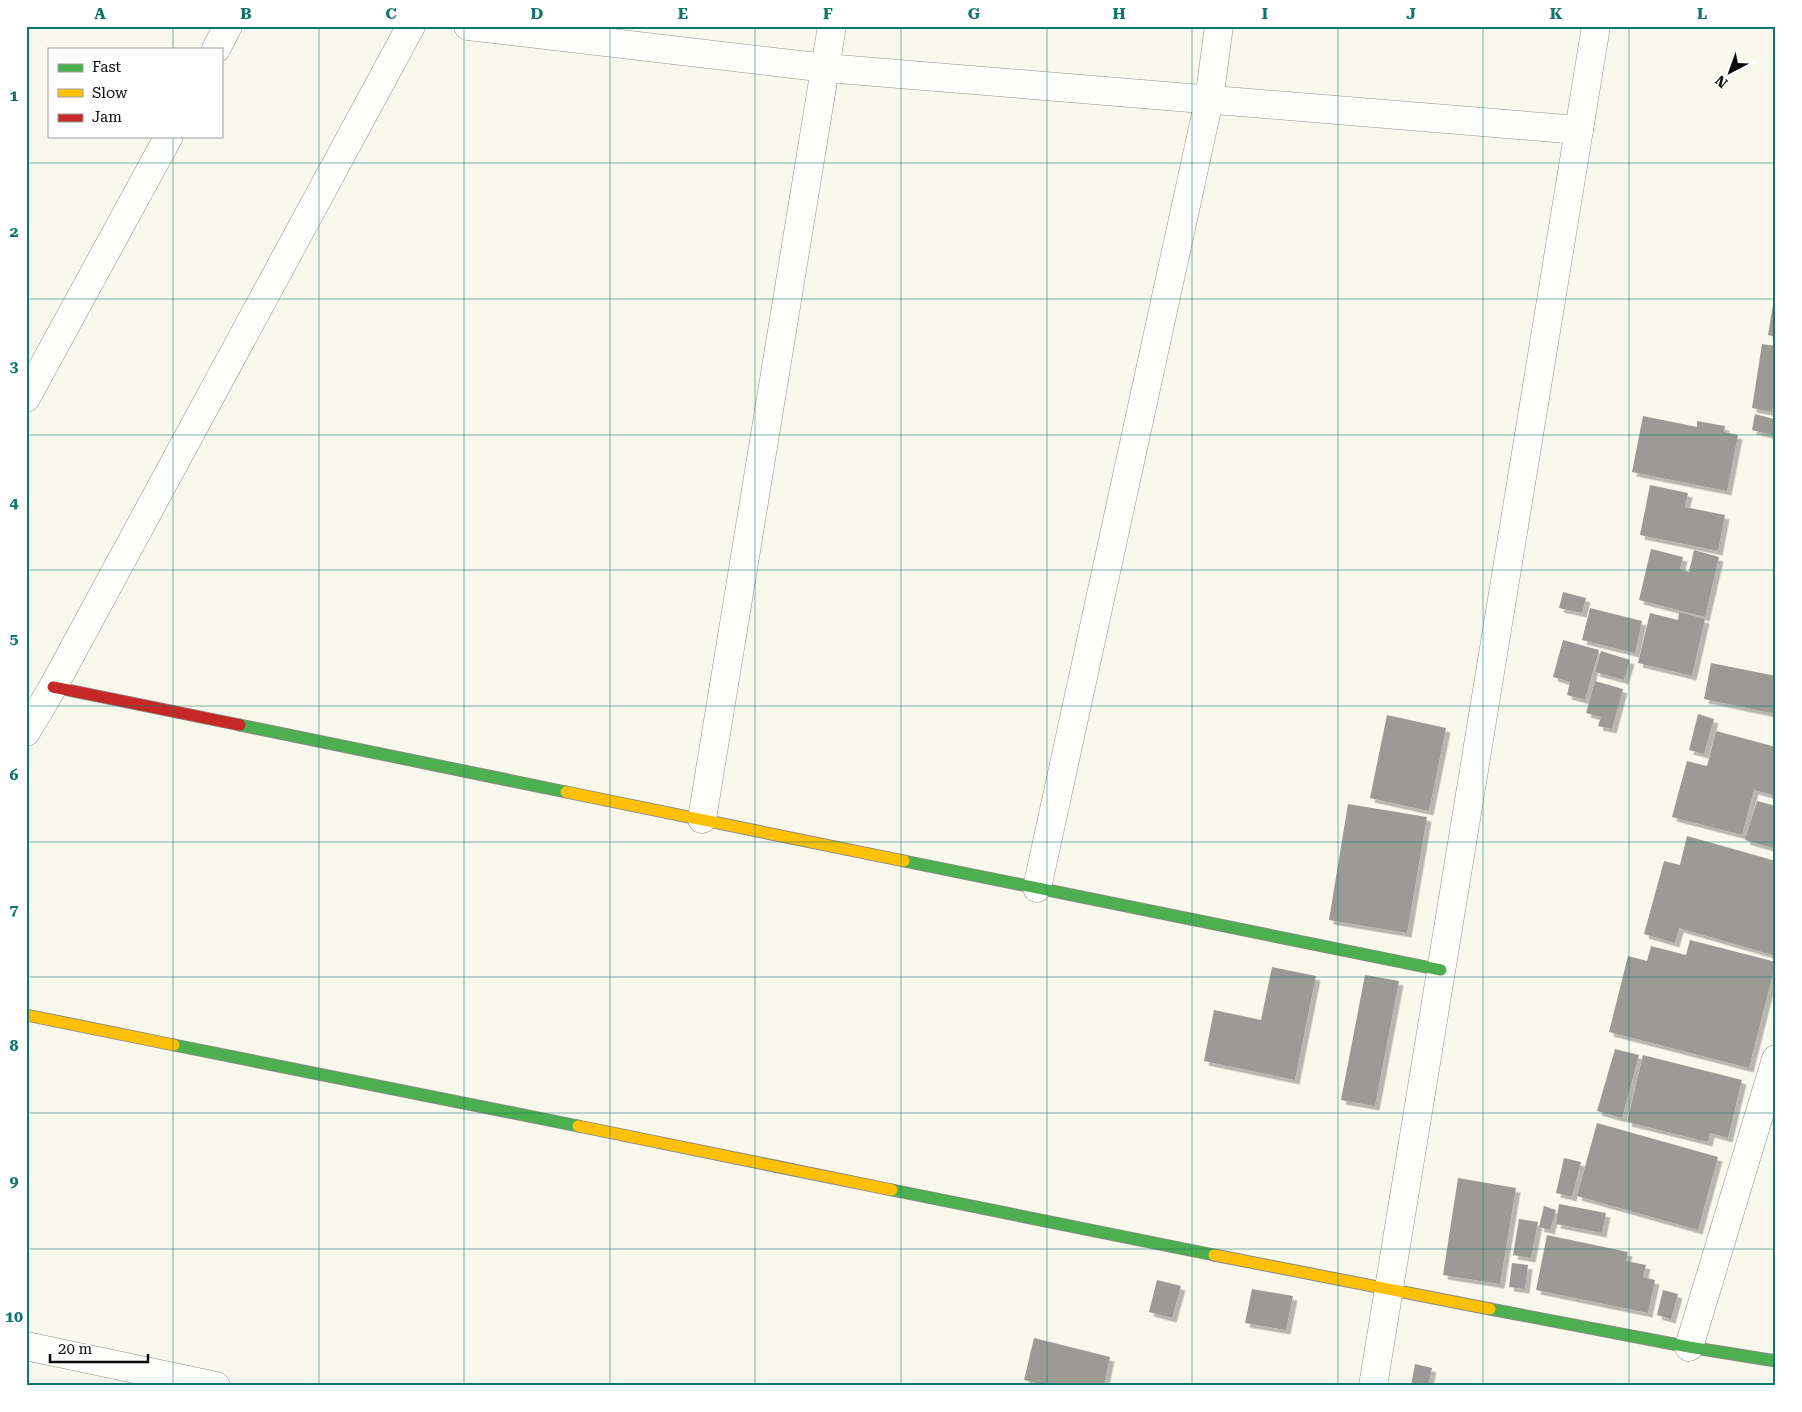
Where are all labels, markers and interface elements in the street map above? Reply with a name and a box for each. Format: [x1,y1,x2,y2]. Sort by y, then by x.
text: A [94,4,106,23]
text: B [240,4,252,23]
text: C [385,4,397,23]
text: D [531,4,544,23]
text: E [678,4,688,23]
text: F [823,4,833,23]
text: G [968,4,981,23]
text: H [1112,4,1126,23]
text: I [1262,4,1268,23]
text: J [1406,4,1416,23]
text: K [1550,4,1563,23]
text: L [1697,4,1707,23]
legend [48,48,222,138]
north arrow [1704,48,1754,98]
text: Fast [92,58,122,76]
text: N [1712,72,1731,91]
text: Slow [92,84,128,102]
text: 1 [10,86,19,105]
text: Jam [92,108,122,126]
text: 2 [10,222,19,241]
text: 3 [10,357,19,376]
text: 4 [10,493,19,512]
text: 5 [10,629,19,648]
text: 6 [10,765,19,784]
text: 7 [10,900,19,919]
text: 8 [10,1036,19,1055]
text: 9 [10,1172,19,1191]
text: 10 [5,1307,23,1326]
scale bar [50,1332,148,1364]
text: 20 m [58,1340,93,1358]

